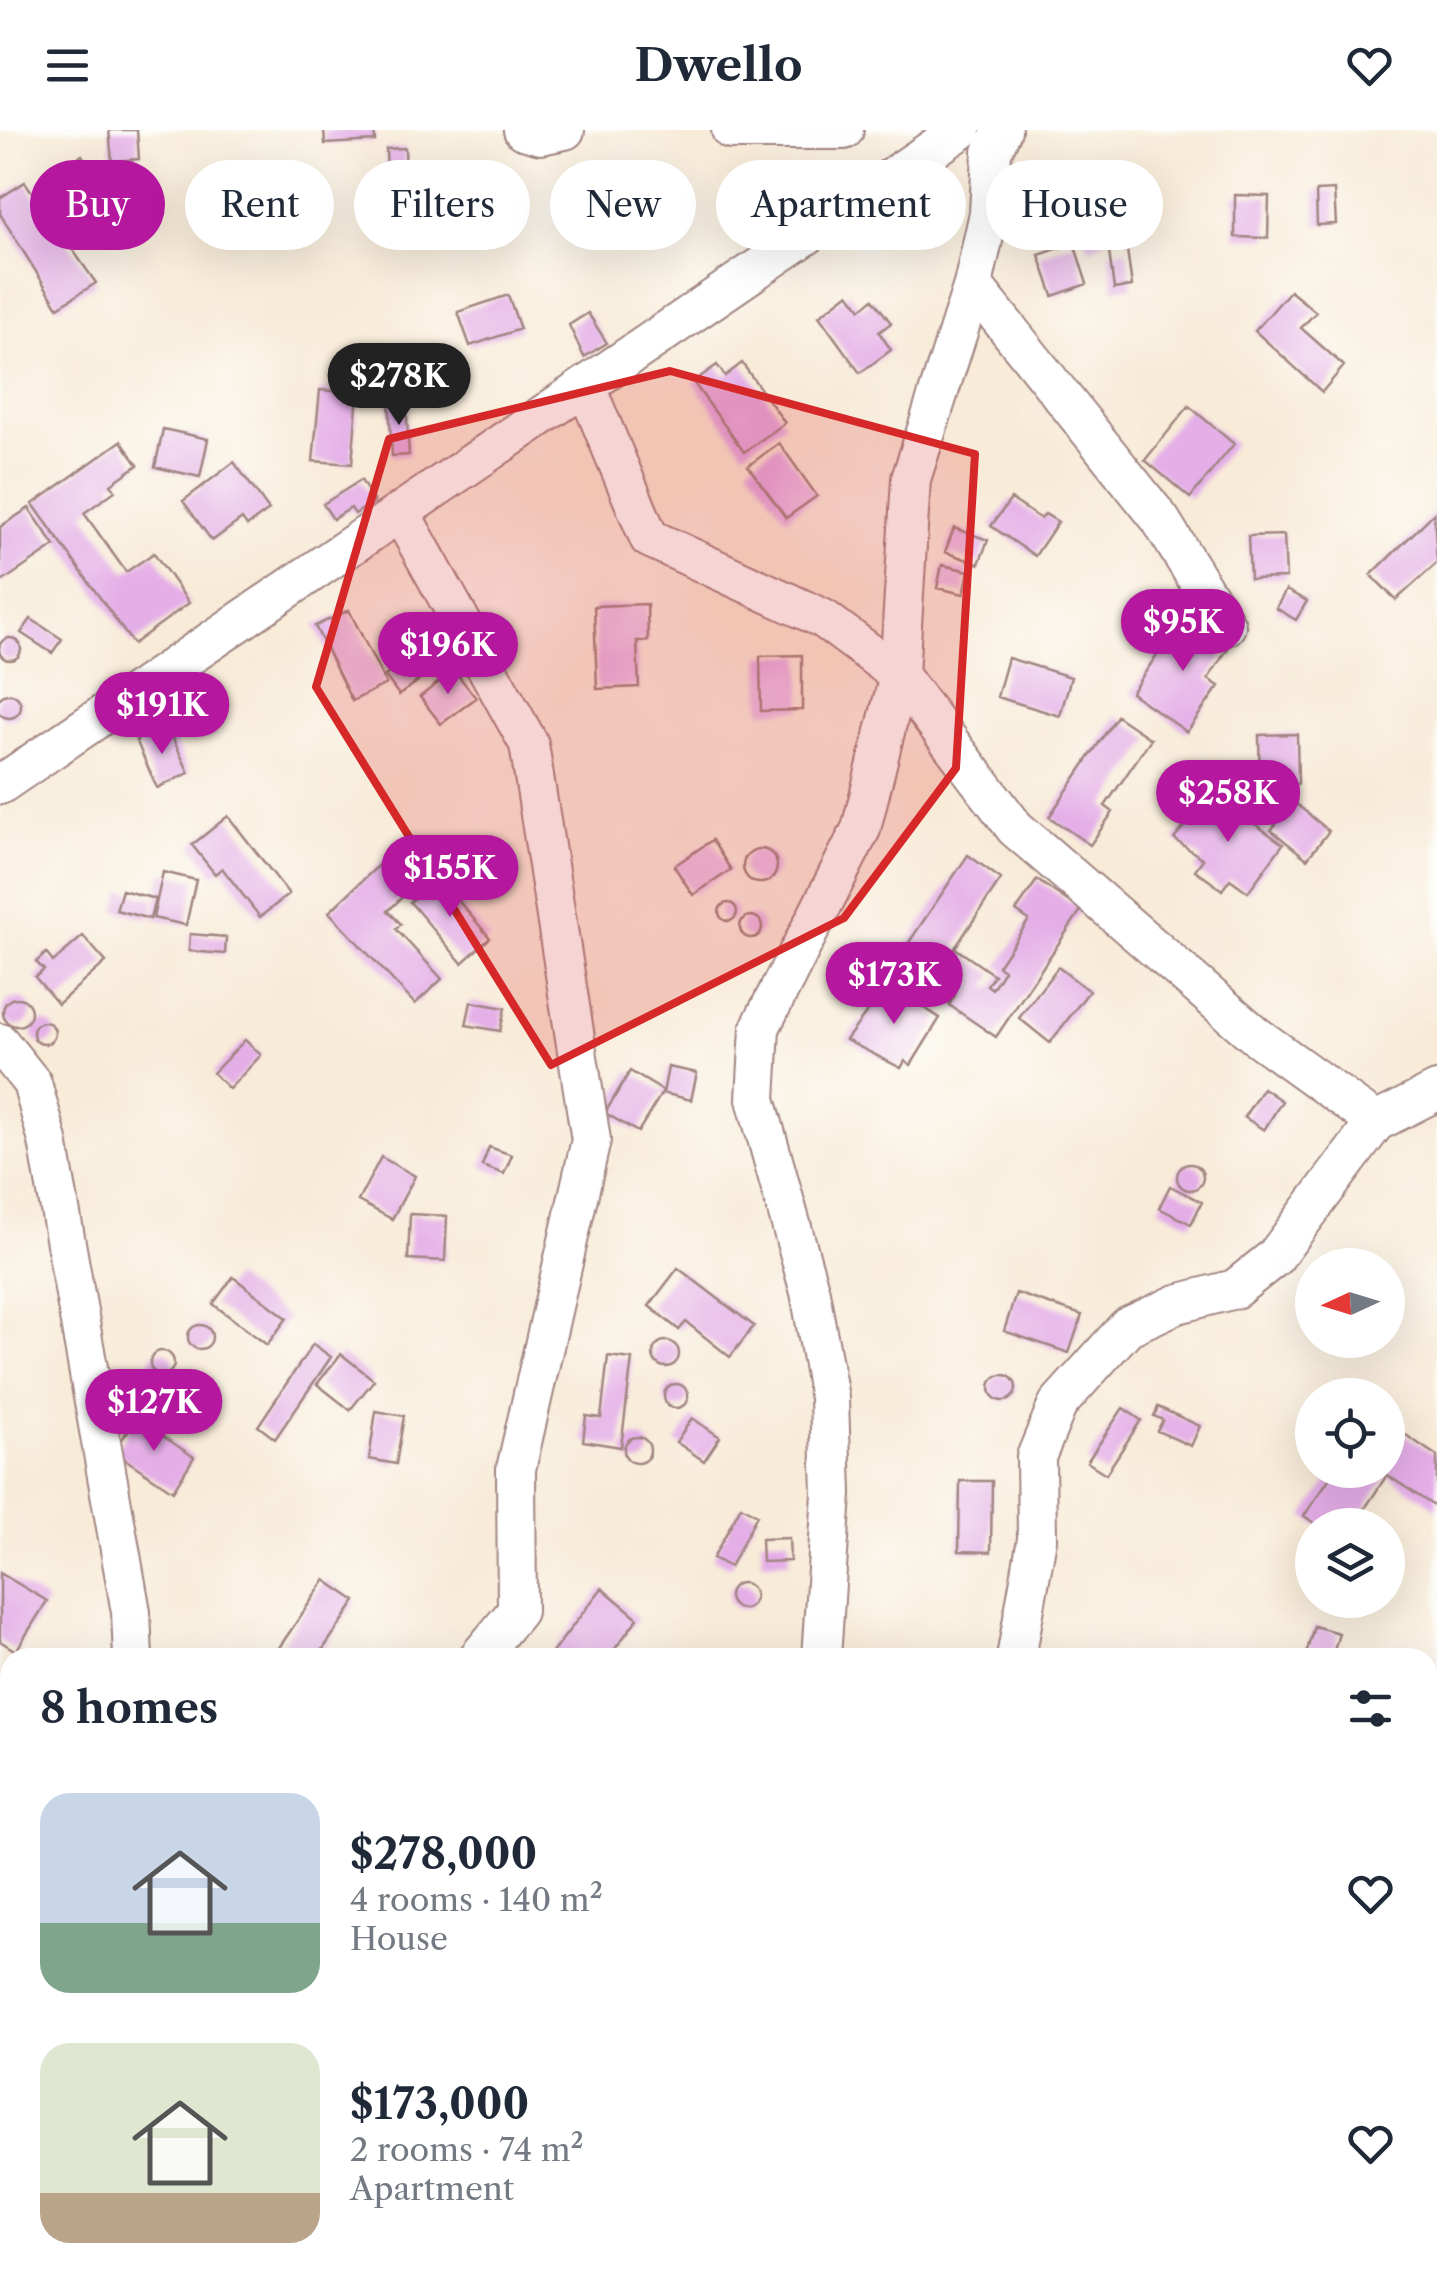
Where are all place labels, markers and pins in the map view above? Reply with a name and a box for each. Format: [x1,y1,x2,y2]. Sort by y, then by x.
pin: $278K [329,343,469,428]
pin: $95K [1124,589,1242,674]
pin: $196K [378,612,518,697]
pin: $191K [92,672,232,757]
pin: $258K [1158,760,1298,845]
pin: $155K [380,835,520,920]
pin: $173K [824,942,964,1027]
pin: $127K [84,1369,224,1454]

